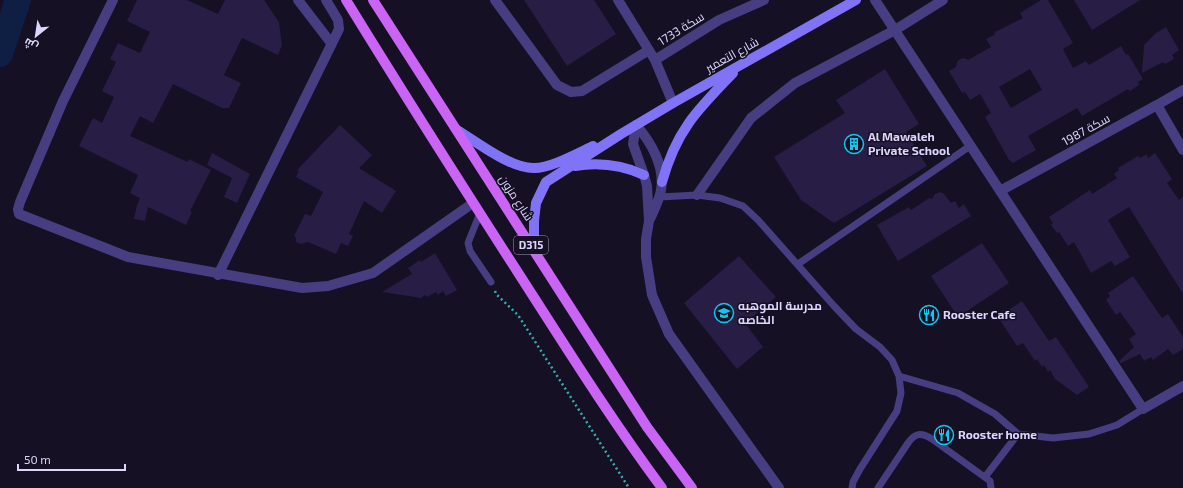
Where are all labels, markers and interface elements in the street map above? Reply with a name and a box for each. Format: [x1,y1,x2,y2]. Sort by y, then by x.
street label: سكة 1733 [655,8,706,48]
north arrow [16,16,56,56]
street label: شارع التعمير [702,34,762,77]
text: ش [21,35,41,54]
street label: سكة 1987 [1059,110,1112,148]
place label: Al Mawaleh Private School [868,129,950,157]
building icon: Al Mawaleh Private School [843,133,865,155]
street label: شارع مزون [495,172,537,224]
road number: D315 [514,236,548,254]
place label: مدرسة الموهبه الخاصه [738,298,822,326]
school or university icon: مدرسة الموهبه الخاصه [713,302,735,324]
restaurant icon: Rooster Cafe [918,304,940,326]
place label: Rooster Cafe [943,307,1016,321]
restaurant icon: Rooster home [933,424,955,446]
place label: Rooster home [958,427,1037,441]
scale bar [18,446,125,472]
text: 50 m [24,452,51,466]

